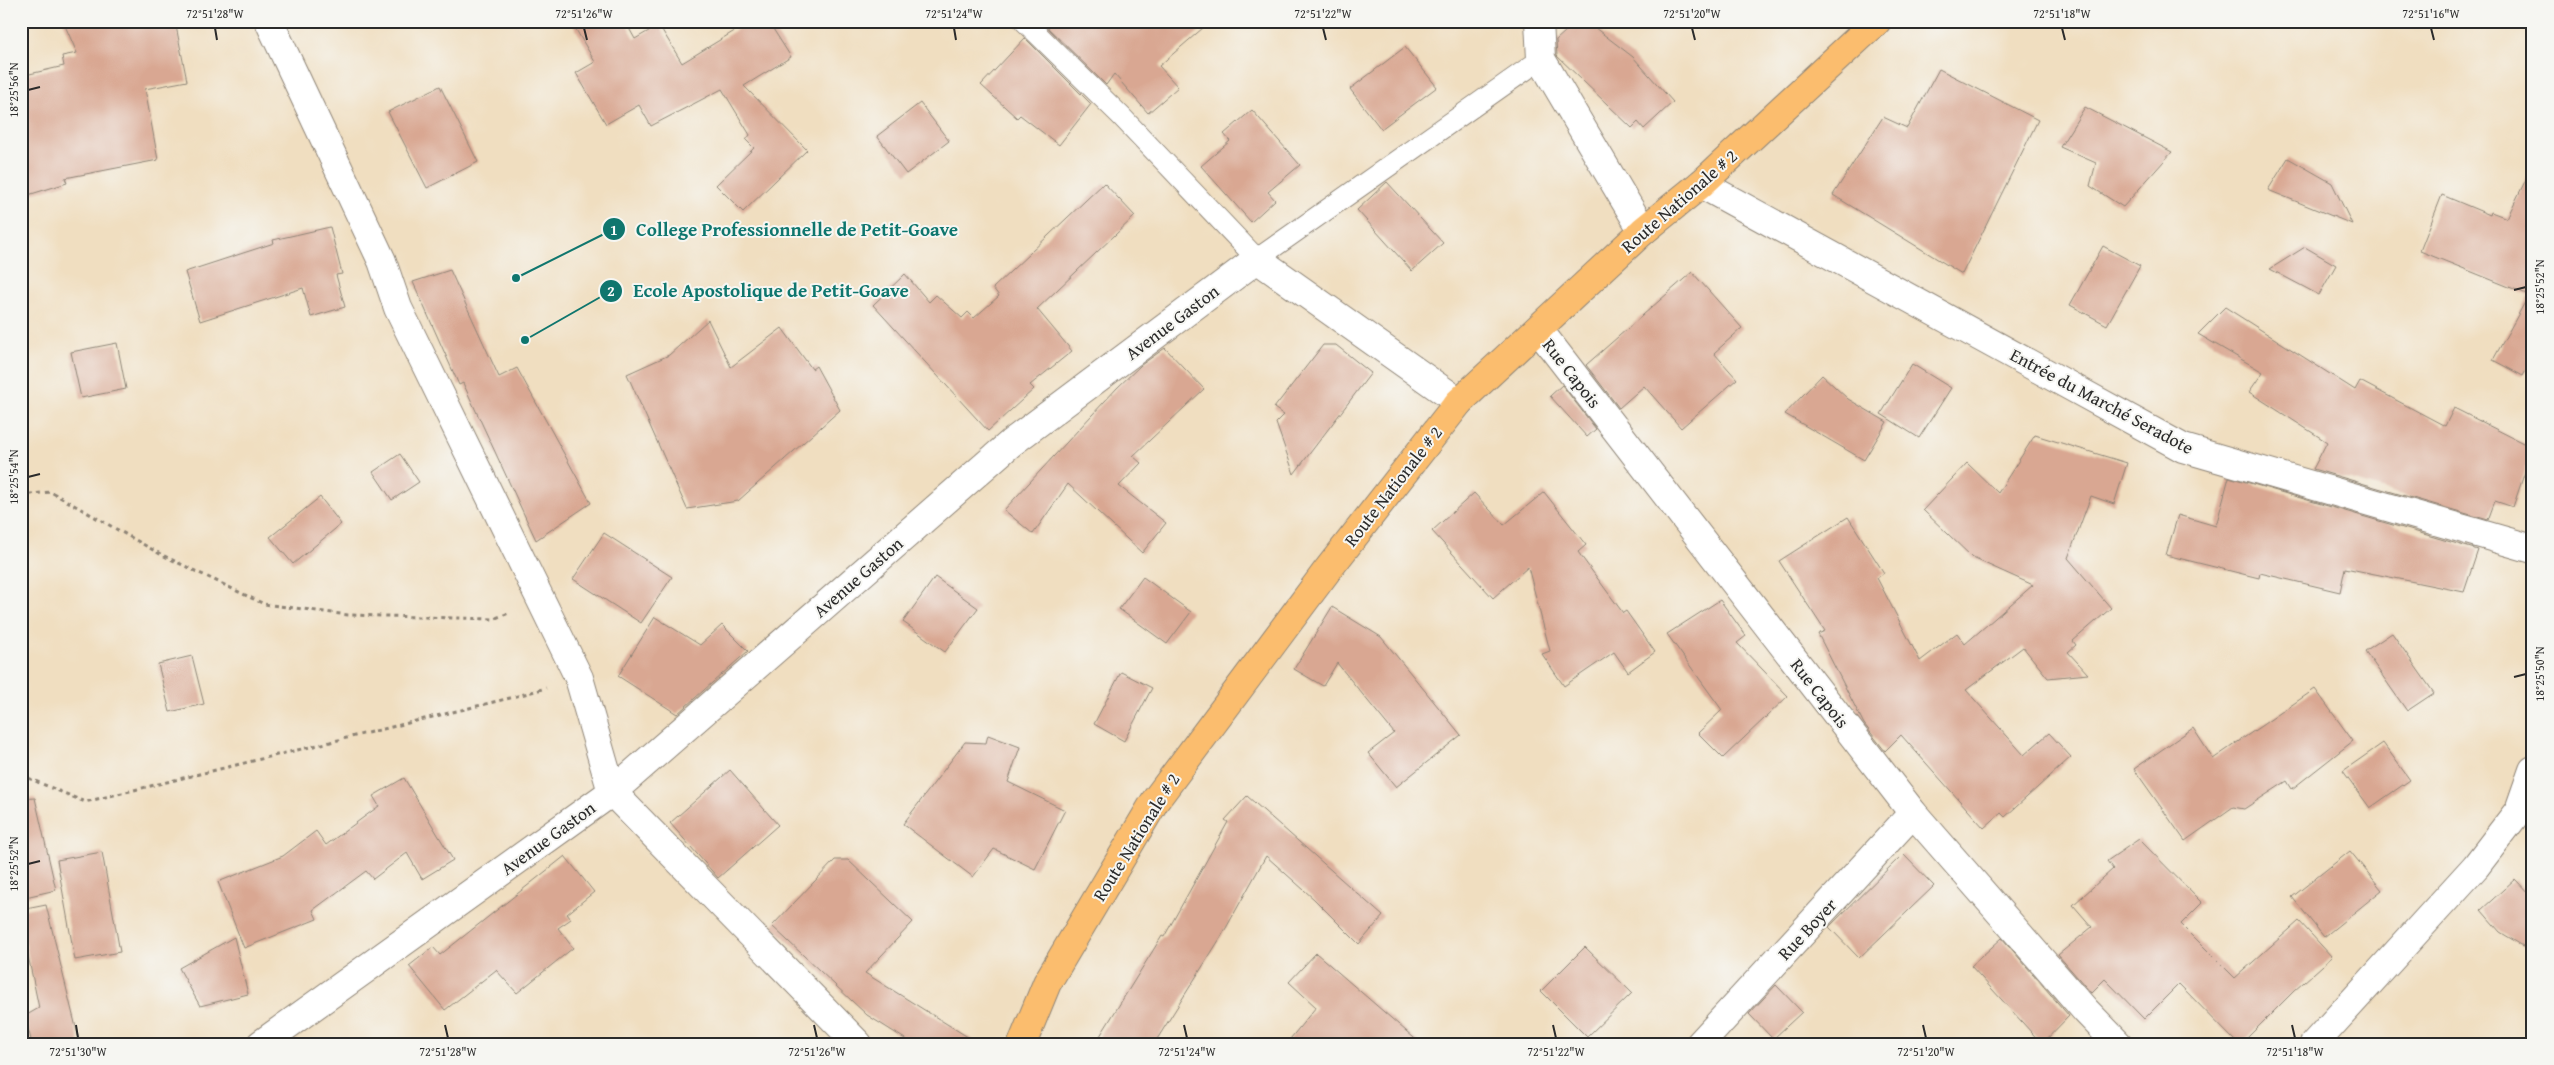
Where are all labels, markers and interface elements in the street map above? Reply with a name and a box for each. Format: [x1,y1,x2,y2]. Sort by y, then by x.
text: 72°51'28"W [186,5,245,22]
text: 72°51'26"W [555,5,614,22]
text: 72°51'24"W [925,5,984,22]
text: 72°51'22"W [1294,5,1353,22]
text: 72°51'20"W [1663,5,1722,22]
text: 72°51'18"W [2033,5,2092,22]
text: 72°51'16"W [2402,5,2461,22]
text: 18°25'56"N [5,62,22,118]
street label: Route Nationale # 2 [1615,143,1743,259]
callout: College Professionnelle de Petit-Goave [601,212,968,246]
text: College Professionnelle de Petit-Goave [636,215,958,243]
text: 1 [610,219,618,240]
text: 18°25'52"N [2531,259,2548,315]
callout: Ecole Apostolique de Petit-Goave [599,274,919,308]
text: Ecole Apostolique de Petit-Goave [633,276,909,304]
street label: Avenue Gaston [1119,278,1225,366]
text: 2 [607,280,615,301]
street label: Rue Capois [1536,332,1608,414]
street label: Entrée du Marché Seradote [2005,341,2199,461]
street label: Route Nationale # 2 [1337,420,1449,552]
text: 18°25'54"N [5,449,22,505]
street label: Avenue Gaston [807,530,909,624]
text: 18°25'50"N [2531,646,2548,702]
street label: Rue Capois [1784,652,1856,734]
street label: Route Nationale # 2 [1086,768,1186,906]
street label: Avenue Gaston [495,794,601,882]
text: 18°25'52"N [5,836,22,892]
street label: Rue Boyer [1771,891,1843,966]
text: 72°51'30"W [49,1043,108,1060]
text: 72°51'28"W [419,1043,478,1060]
text: 72°51'26"W [788,1043,847,1060]
text: 72°51'24"W [1158,1043,1217,1060]
text: 72°51'22"W [1527,1043,1586,1060]
text: 72°51'20"W [1897,1043,1956,1060]
text: 72°51'18"W [2266,1043,2325,1060]

